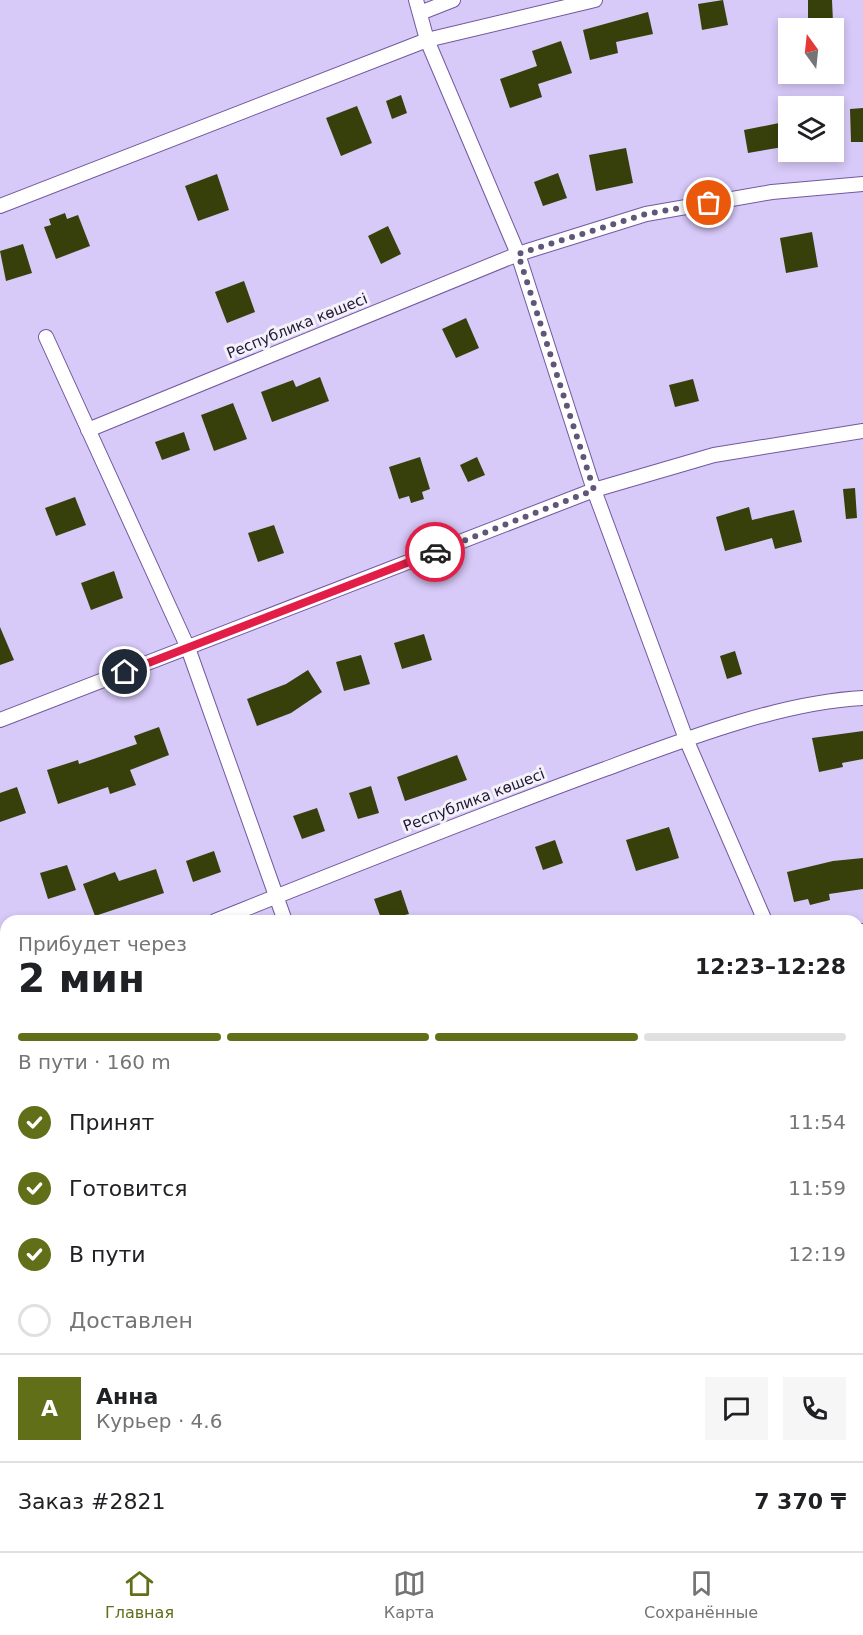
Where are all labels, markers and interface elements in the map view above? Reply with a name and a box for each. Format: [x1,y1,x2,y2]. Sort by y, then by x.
north arrow [778,18,844,84]
map controls [778,18,844,162]
button: layers [778,96,844,162]
pin [683,177,734,228]
icon: bag [692,186,725,219]
street label: Республика көшесі [224,289,370,363]
courier [405,522,465,582]
icon: car [419,536,452,569]
pin [99,646,150,697]
icon: home [108,655,141,688]
street label: Республика көшесі [401,765,547,835]
text: Прибудет через [18,932,187,956]
text: 12:23–12:28 [695,954,846,979]
text: 2 мин [18,956,145,1001]
text: В пути · 160 m [18,1050,171,1074]
icon: check [18,1106,51,1139]
text: Принят [69,1110,154,1135]
text: 11:54 [788,1110,846,1134]
icon: check [18,1172,51,1205]
text: Готовится [69,1176,188,1201]
text: 11:59 [788,1176,846,1200]
icon: check [18,1238,51,1271]
text: В пути [69,1242,146,1267]
text: 12:19 [788,1242,846,1266]
text: Доставлен [69,1308,193,1333]
button: chat [705,1377,768,1440]
button: phone [783,1377,846,1440]
text: Анна [96,1384,158,1409]
text: А [41,1396,58,1421]
text: Курьер · 4.6 [96,1409,222,1433]
text: Заказ #2821 [18,1489,165,1514]
text: 7 370 ₸ [754,1489,846,1514]
tab: Главная [105,1567,174,1622]
tab: Карта [384,1567,434,1622]
tab: Сохранённые [644,1567,758,1622]

